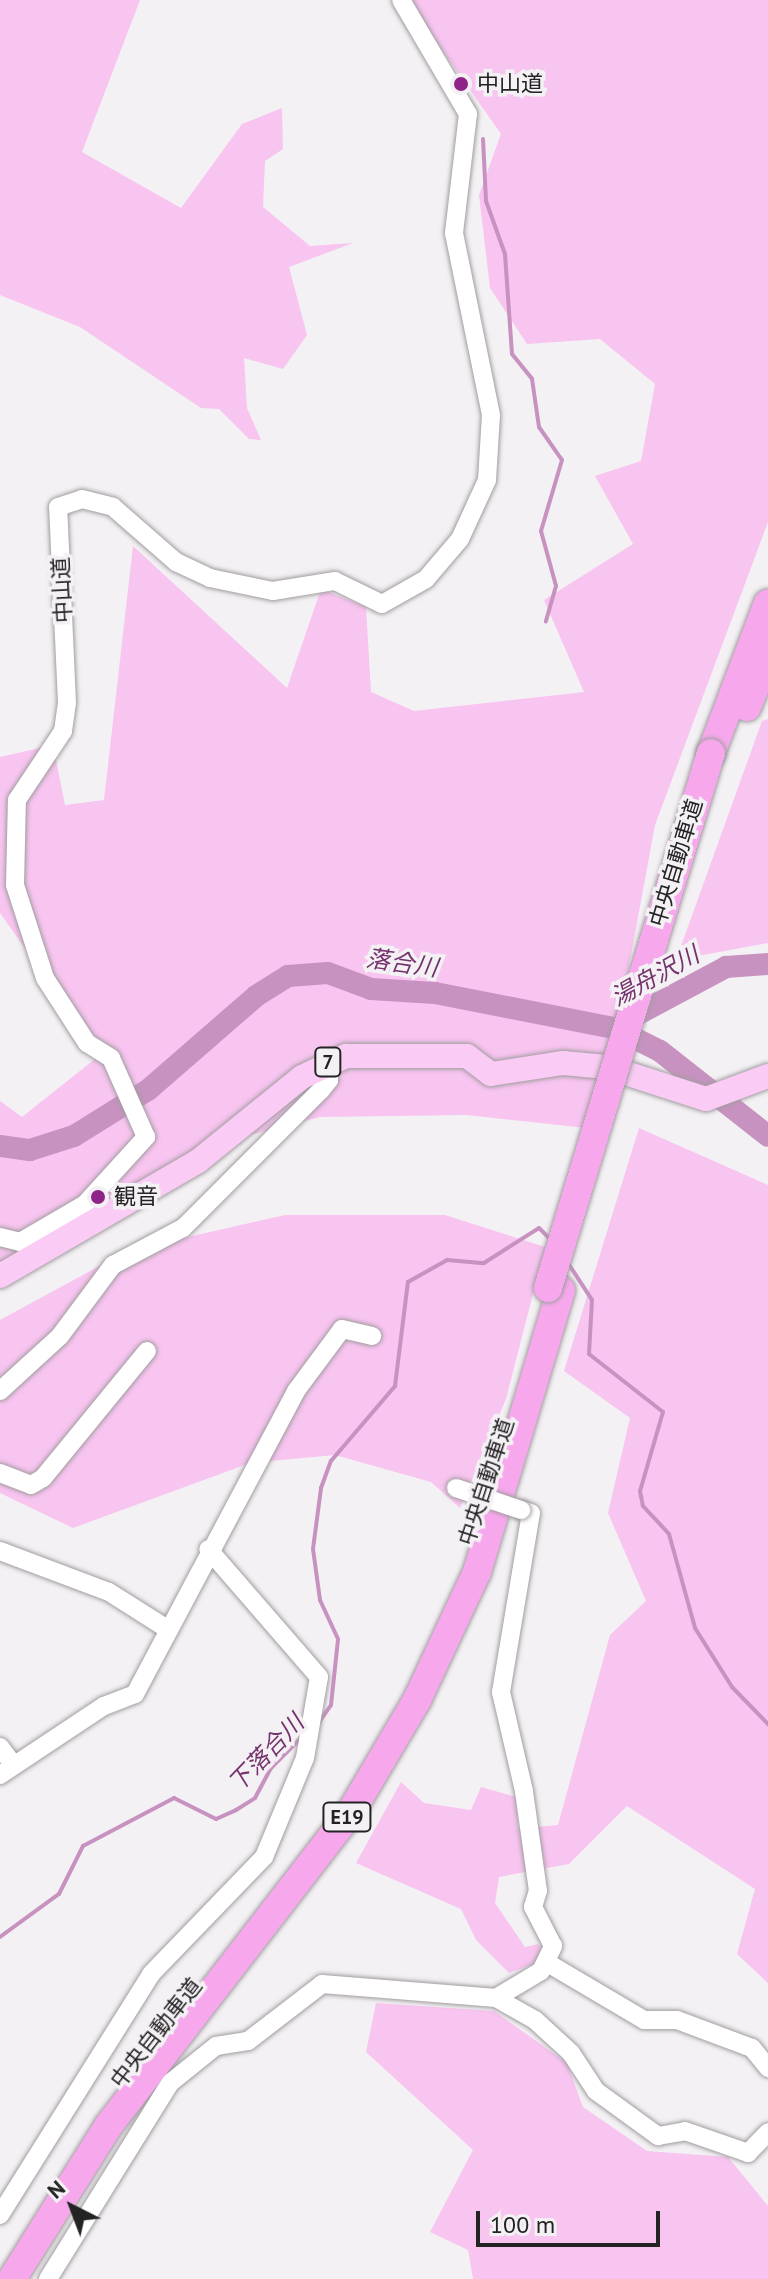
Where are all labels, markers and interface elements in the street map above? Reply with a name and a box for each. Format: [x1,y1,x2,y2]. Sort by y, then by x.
place label: 中山道 [477,71,543,97]
marker: 中山道 [452,75,470,93]
street label: 中山道 [47,556,77,624]
street label: 中央自動車道 [644,796,708,930]
water label: 湯舟沢川 [606,940,704,1012]
water label: 落合川 [364,944,440,982]
road number: 7 [314,1046,342,1078]
place label: 観音 [114,1184,158,1210]
marker: 観音 [89,1188,107,1206]
street label: 中央自動車道 [453,1415,519,1549]
water label: 下落合川 [222,1708,310,1798]
road number: E19 [321,1801,373,1833]
street label: 中央自動車道 [105,1973,207,2093]
north arrow [32,2167,112,2247]
text: N [41,2174,71,2204]
scale bar [480,2195,664,2245]
text: 100 m [490,2209,555,2240]

